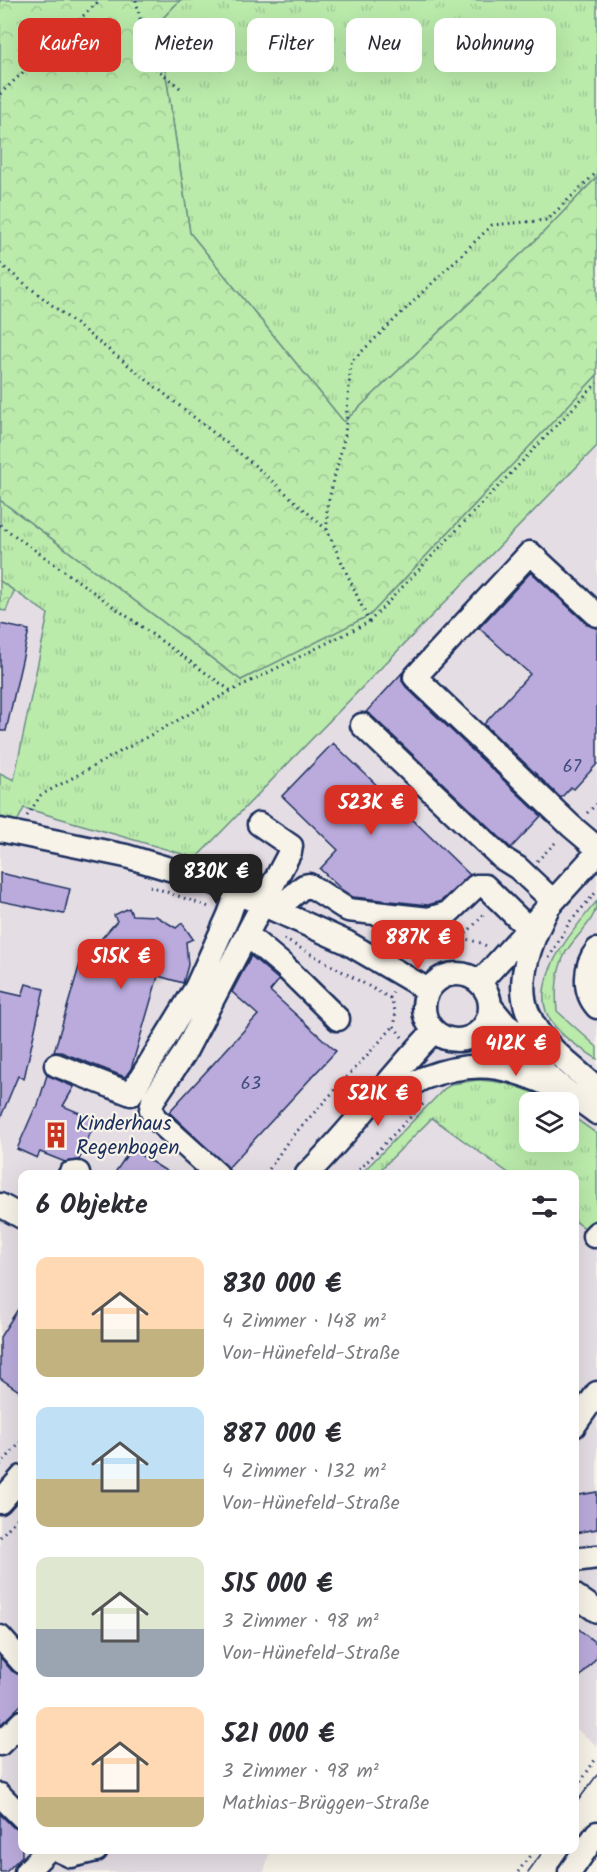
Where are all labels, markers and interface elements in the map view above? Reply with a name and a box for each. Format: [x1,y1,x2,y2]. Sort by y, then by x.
chip: Kaufen [18,18,121,72]
chip: Mieten [133,18,235,72]
chip: Filter [247,18,334,72]
chip: Neu [346,18,422,72]
chip: Wohnung [434,18,556,72]
house number: 67 [563,753,582,782]
pin: 523K € [322,785,420,836]
text: 523K € [338,788,404,820]
pin: 830K € [167,854,265,905]
text: 830K € [183,857,249,889]
pin: 887K € [369,920,467,971]
text: 887K € [385,923,451,955]
pin: 515K € [72,939,170,990]
text: 515K € [92,942,150,974]
pin: 412K € [467,1026,565,1077]
text: 412K € [485,1029,547,1061]
house number: 63 [241,1070,261,1099]
pin: 521K € [329,1076,427,1127]
text: 521K € [348,1079,408,1111]
map controls [519,1092,579,1152]
button: layers [519,1092,579,1152]
place label: Kinderhaus Regenbogen [76,1108,180,1165]
building icon: Kinderhaus Regenbogen [41,1120,71,1150]
text: 6 Objekte [36,1185,148,1227]
icon: filters [528,1190,561,1223]
text: 830 000 € [222,1264,341,1306]
icon: home [84,1281,156,1353]
text: 4 Zimmer · 148 m² [222,1306,386,1338]
text: Von-Hünefeld-Straße [222,1338,400,1370]
text: 887 000 € [222,1414,341,1456]
icon: home [84,1431,156,1503]
text: 4 Zimmer · 132 m² [222,1456,386,1488]
text: Von-Hünefeld-Straße [222,1488,400,1520]
text: 515 000 € [222,1564,333,1606]
icon: home [84,1581,156,1653]
text: 3 Zimmer · 98 m² [222,1606,379,1638]
text: Von-Hünefeld-Straße [222,1638,400,1670]
text: 521 000 € [222,1714,335,1756]
icon: home [84,1731,156,1803]
text: 3 Zimmer · 98 m² [222,1756,379,1788]
text: Mathias-Brüggen-Straße [222,1788,429,1820]

